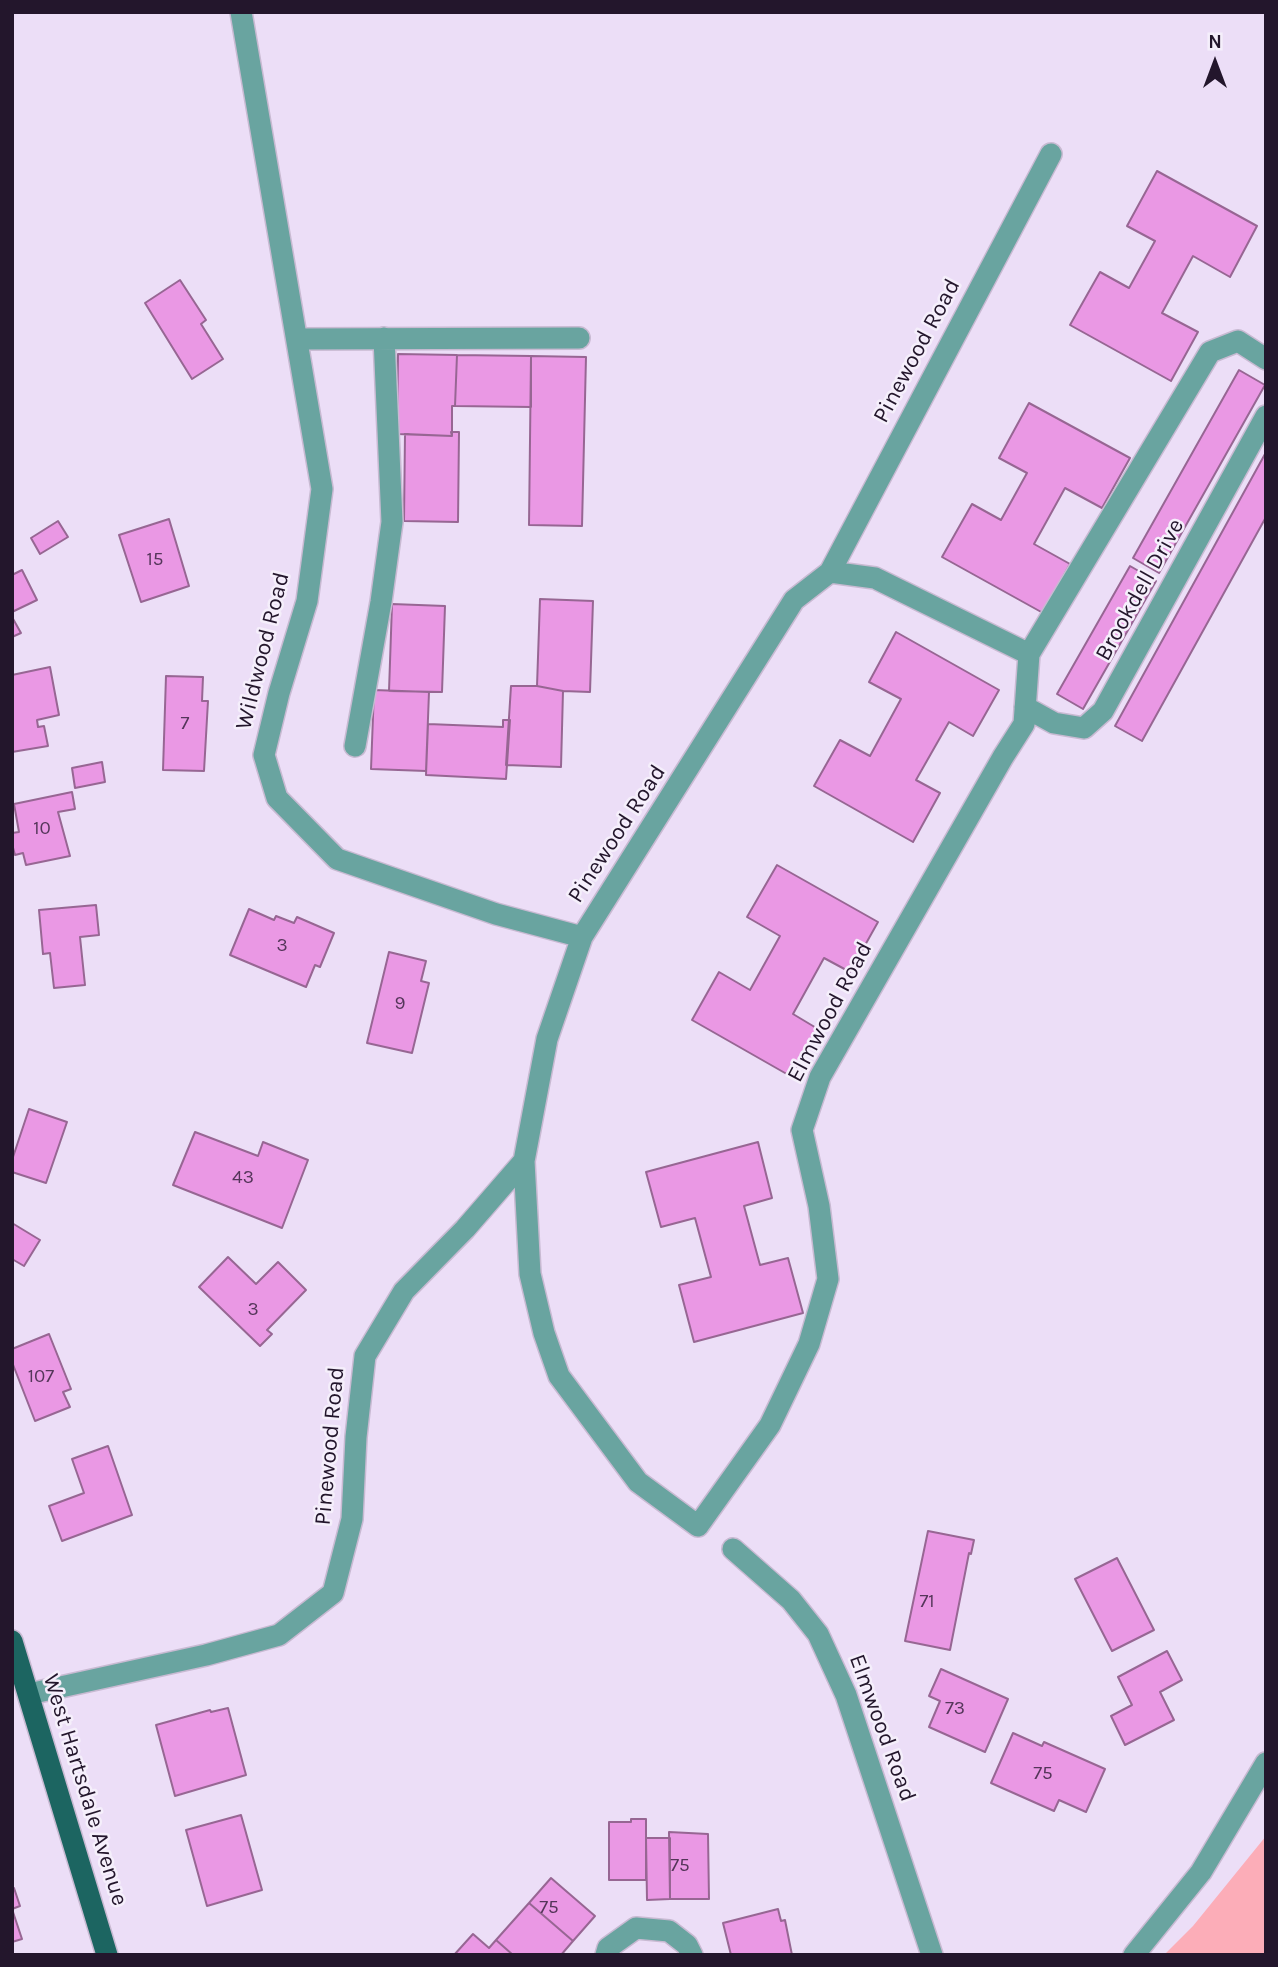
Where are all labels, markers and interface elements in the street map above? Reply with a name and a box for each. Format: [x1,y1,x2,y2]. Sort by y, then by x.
north arrow [1180,28,1250,98]
text: N [1208,31,1222,53]
street label: Pinewood Road [867,274,967,428]
street label: Brookdell Drive [1090,514,1190,666]
house number: 15 [146,549,164,571]
street label: Wildwood Road [230,569,296,733]
house number: 7 [181,713,189,735]
street label: Pinewood Road [562,760,672,908]
house number: 10 [33,818,51,840]
house number: 3 [276,935,288,957]
street label: Elmwood Road [781,937,879,1087]
house number: 9 [394,993,406,1015]
house number: 43 [232,1167,254,1189]
house number: 3 [247,1299,259,1321]
house number: 107 [28,1366,54,1388]
street label: Pinewood Road [309,1366,351,1526]
house number: 71 [919,1591,935,1613]
street label: Elmwood Road [843,1651,921,1805]
street label: West Hartsdale Avenue [37,1671,133,1909]
house number: 73 [945,1698,965,1720]
house number: 75 [1033,1763,1053,1785]
house number: 75 [670,1855,690,1877]
house number: 75 [539,1897,559,1919]

